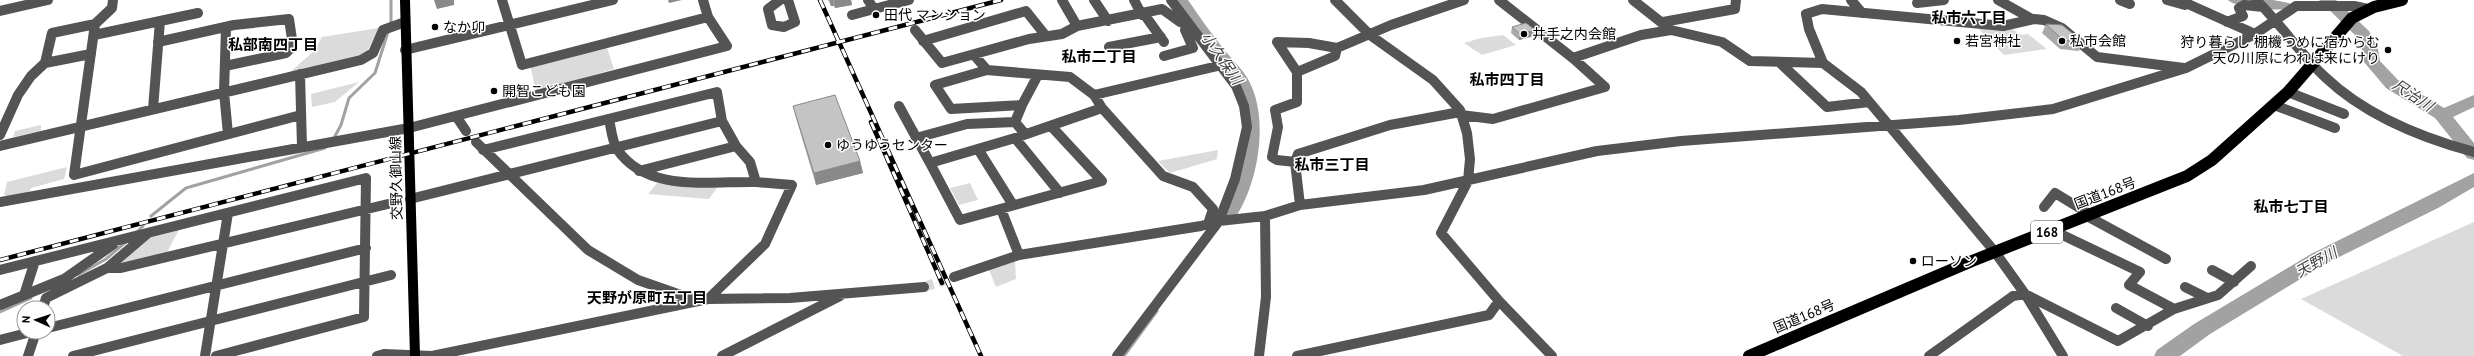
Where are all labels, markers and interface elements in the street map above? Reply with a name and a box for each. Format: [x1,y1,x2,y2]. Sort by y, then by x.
place label: 田代 マンション [884,6,986,24]
district label: 私市六丁目 [1931,8,2007,27]
marker: 田代 マンション [871,10,881,20]
place label: なか卯 [443,18,485,36]
marker: なか卯 [430,22,440,32]
place label: 井手之内会館 [1532,25,1616,43]
water label: 小久保川 [1197,28,1248,90]
marker: 井手之内会館 [1519,29,1529,39]
place label: 若宮神社 [1965,32,2021,50]
place label: 私市会館 [2070,32,2126,50]
place label: 狩り暮らし 棚機つめに宿からむ 天の川原にわれは来にけり [2180,33,2380,67]
district label: 私部南四丁目 [228,35,318,54]
marker: 若宮神社 [1952,36,1962,46]
marker: 私市会館 [2057,36,2067,46]
marker: 狩り暮らし 棚機つめに宿からむ 天の川原にわれは来にけり [2383,45,2393,55]
district label: 私市二丁目 [1061,47,1137,66]
district label: 私市四丁目 [1469,70,1545,89]
water label: 尺治川 [2389,75,2439,116]
place label: 開智こども園 [502,82,586,100]
marker: 開智こども園 [489,86,499,96]
street label: 交野久御山線 [386,136,406,220]
place label: ゆうゆうセンター [836,136,948,154]
marker: ゆうゆうセンター [823,140,833,150]
district label: 私市三丁目 [1294,155,1370,174]
street label: 国道168号 [2071,173,2139,213]
district label: 私市七丁目 [2253,197,2329,216]
road number: 168 [2031,221,2063,243]
water label: 天野川 [2292,242,2342,281]
place label: ローソン [1921,252,1977,270]
marker: ローソン [1908,256,1918,266]
district label: 天野が原町五丁目 [587,288,707,307]
street label: 国道168号 [1771,295,1837,337]
north arrow [16,300,56,340]
text: N [19,315,33,323]

